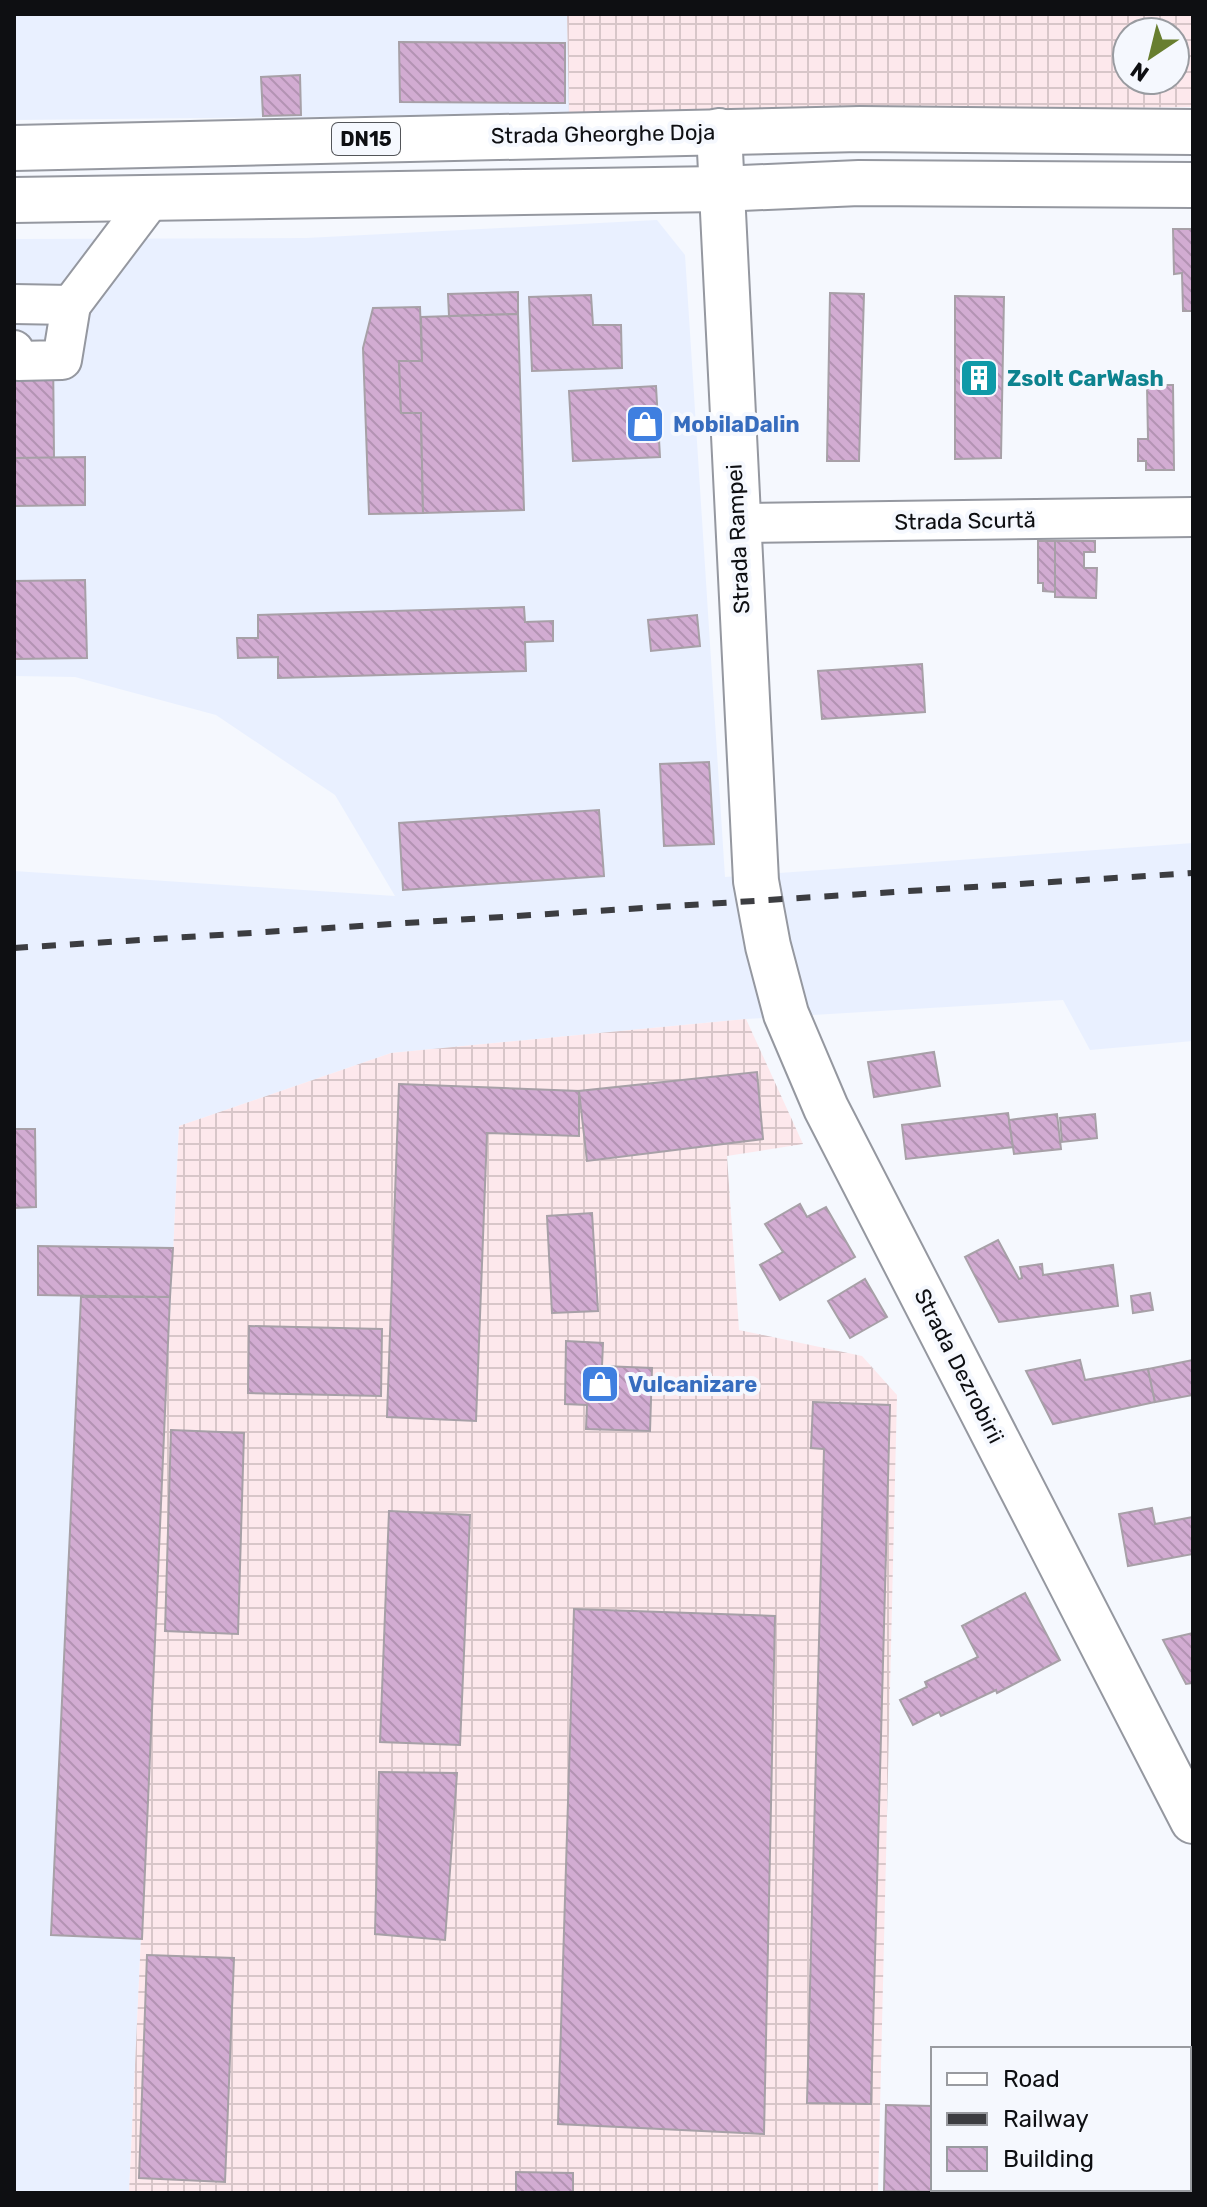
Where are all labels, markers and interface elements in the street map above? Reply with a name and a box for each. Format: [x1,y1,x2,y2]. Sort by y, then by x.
north arrow [1111,16,1191,96]
text: N [1126,56,1154,88]
street label: Strada Gheorghe Doja [491,119,715,149]
road number: DN15 [332,123,400,155]
building icon: Zsolt CarWash [958,357,1000,399]
place label: Zsolt CarWash [1007,365,1164,392]
shop icon: MobilaDalin [624,403,666,445]
place label: MobilaDalin [673,411,800,438]
street label: Strada Rampei [721,463,755,615]
street label: Strada Scurtă [894,506,1036,536]
street label: Strada Dezrobirii [908,1284,1010,1448]
shop icon: Vulcanizare [579,1363,621,1405]
place label: Vulcanizare [628,1371,757,1398]
legend [931,2047,1191,2191]
text: Road [1003,2065,1060,2093]
text: Railway [1003,2105,1089,2133]
text: Building [1003,2145,1094,2173]

